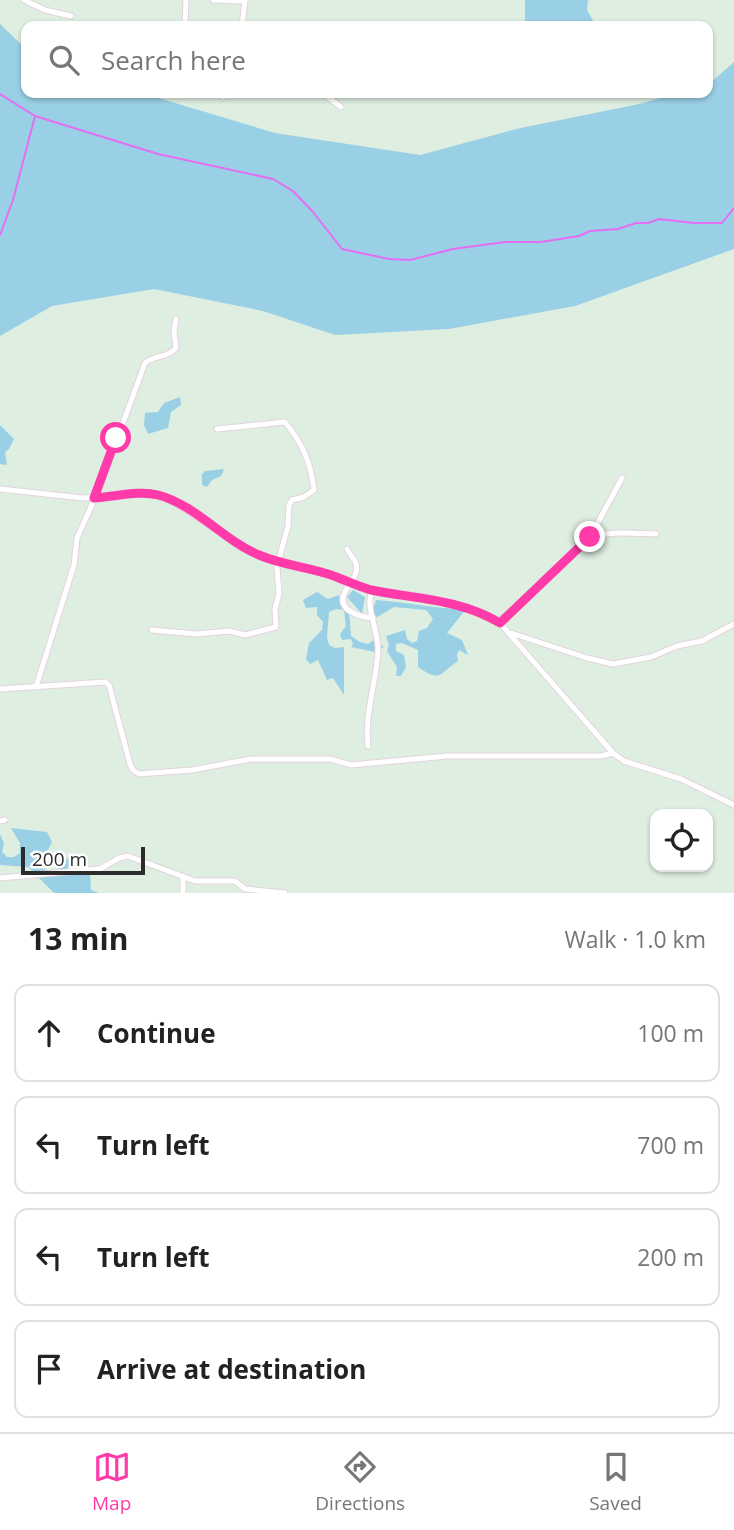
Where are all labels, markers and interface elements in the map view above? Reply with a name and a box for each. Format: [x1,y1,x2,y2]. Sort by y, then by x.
search box [21,21,713,98]
icon: search [45,41,83,79]
text: Search here [101,42,246,78]
route start [100,422,131,453]
route end [574,521,605,552]
map controls [650,809,713,872]
button: locate [650,809,713,872]
scale bar [21,844,145,876]
text: 200 m [32,846,87,872]
text: 13 min [28,918,128,959]
text: Walk · 1.0 km [564,923,706,955]
icon: ahead [30,1014,68,1052]
text: Continue [97,1015,216,1051]
text: 100 m [637,1017,704,1049]
icon: left [30,1126,68,1164]
text: Turn left [97,1127,209,1163]
text: 700 m [637,1129,704,1161]
icon: left [30,1238,68,1276]
text: Turn left [97,1239,209,1275]
text: 200 m [637,1241,704,1273]
icon: arrive [30,1350,68,1388]
text: Arrive at destination [97,1351,366,1387]
tab: Map [92,1448,131,1516]
tab: Directions [315,1448,405,1516]
tab: Saved [589,1448,642,1516]

